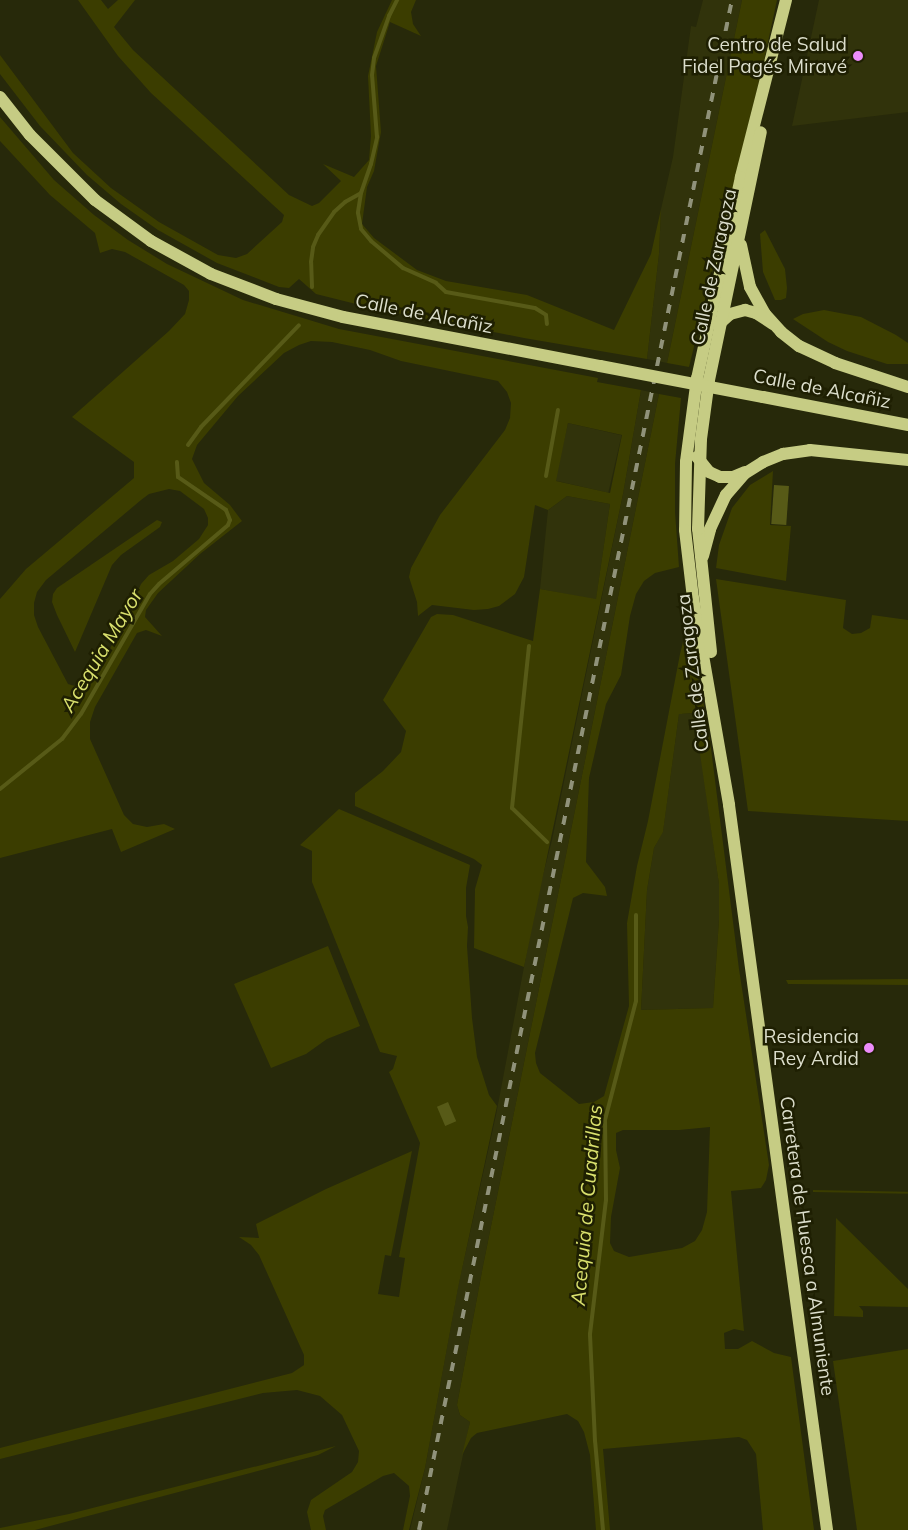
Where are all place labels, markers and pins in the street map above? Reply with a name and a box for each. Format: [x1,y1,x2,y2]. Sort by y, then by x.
place label: Centro de Salud Fidel Pagés Miravé [682,34,847,78]
marker: Centro de Salud Fidel Pagés Miravé [851,49,865,63]
place label: Residencia Rey Ardid [764,1026,859,1070]
marker: Residencia Rey Ardid [863,1042,875,1054]

